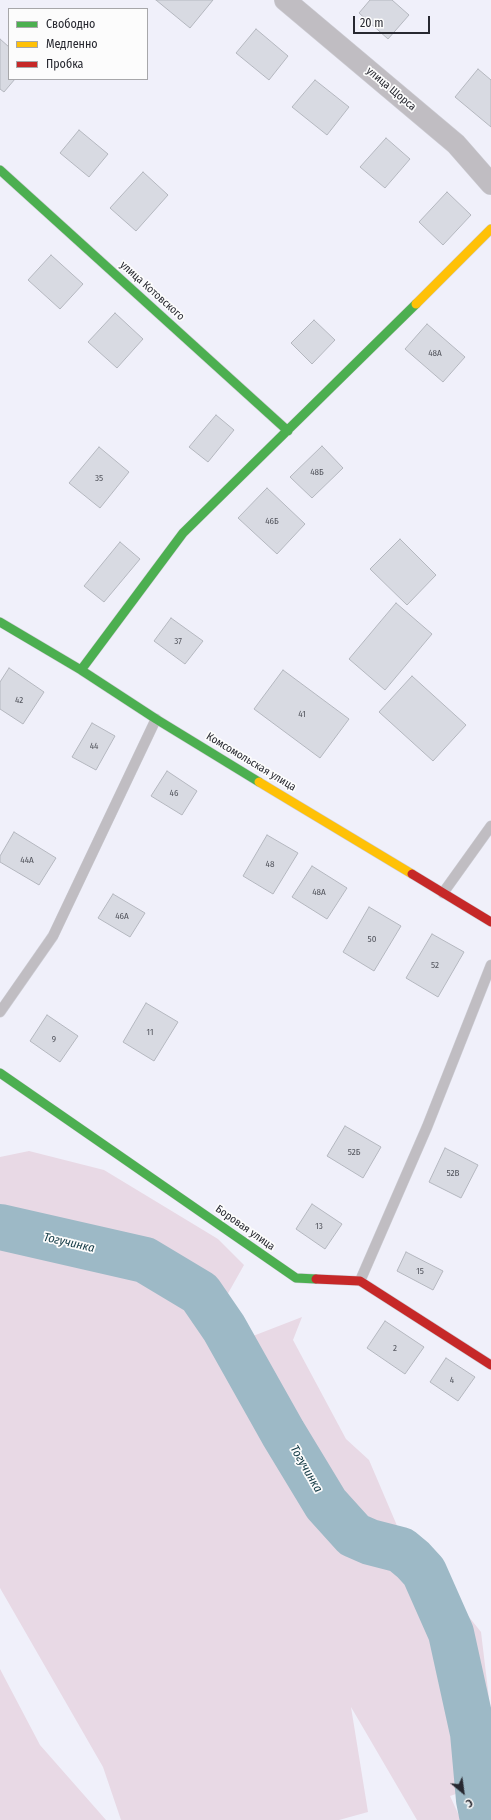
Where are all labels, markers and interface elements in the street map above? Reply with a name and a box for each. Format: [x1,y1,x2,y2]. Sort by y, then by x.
legend [8,8,148,80]
scale bar [355,8,432,34]
text: 20 m [360,16,384,30]
text: Свободно [46,17,95,31]
text: Медленно [46,37,98,51]
text: Пробка [46,57,84,71]
street label: улица Щорса [363,64,419,114]
street label: улица Котовского [117,259,187,323]
house number: 48А [428,348,442,358]
house number: 48Б [310,467,324,477]
house number: 35 [95,473,103,483]
house number: 46Б [265,516,279,526]
house number: 37 [174,636,182,646]
house number: 42 [15,695,23,705]
house number: 41 [298,709,306,719]
street label: Комсомольская улица [204,730,298,794]
house number: 44 [90,741,98,751]
house number: 46 [170,788,178,798]
house number: 44А [20,855,34,865]
house number: 48 [266,859,274,869]
house number: 48А [312,887,326,897]
house number: 46А [115,911,129,921]
house number: 50 [368,934,376,944]
house number: 52 [431,960,439,970]
house number: 11 [147,1027,153,1037]
house number: 9 [52,1034,56,1044]
house number: 52Б [348,1147,360,1157]
house number: 52В [447,1168,459,1178]
street label: Боровая улица [213,1203,277,1253]
house number: 13 [315,1221,323,1231]
water label: Тогучинка [42,1230,96,1256]
house number: 15 [416,1266,424,1276]
house number: 2 [393,1343,397,1353]
house number: 4 [450,1375,454,1385]
water label: Тогучинка [287,1443,325,1495]
north arrow [443,1772,483,1812]
text: С [463,1796,475,1810]

